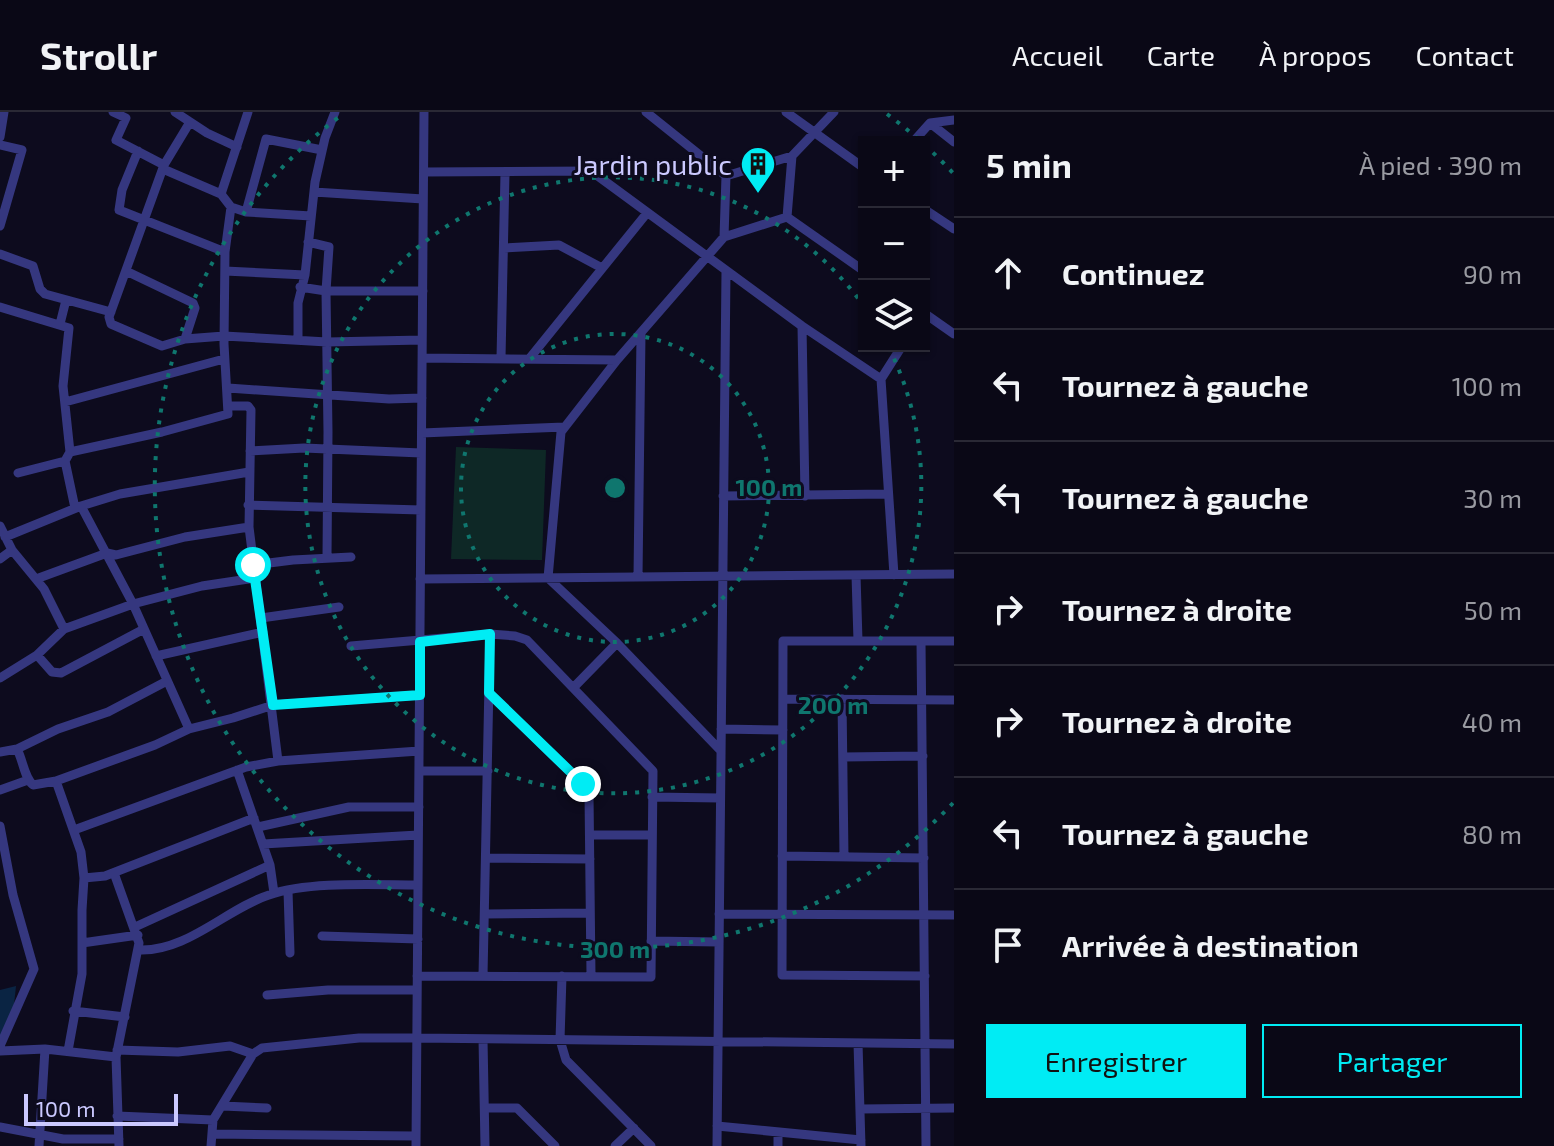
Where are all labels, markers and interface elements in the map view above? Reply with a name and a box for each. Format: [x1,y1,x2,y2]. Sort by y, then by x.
text: Strollr [40,32,157,78]
text: Accueil [1012,38,1103,72]
text: Carte [1147,38,1215,72]
text: À propos [1259,38,1371,72]
text: Contact [1415,38,1514,72]
map controls [858,136,930,352]
button: + [858,136,930,208]
text: 5 min [986,144,1072,185]
building icon: Jardin public [739,145,777,195]
place label: Jardin public [574,147,732,181]
text: À pied · 390 m [1359,149,1522,180]
button: − [858,208,930,280]
icon: ahead [986,251,1030,295]
text: Continuez [1062,255,1204,291]
text: 90 m [1463,258,1522,289]
button: layers [858,280,930,352]
icon: left [986,363,1030,407]
text: Tournez à gauche [1062,367,1309,403]
text: 100 m [1452,370,1522,401]
text: 100 m [736,472,802,501]
centre of rings [601,474,629,502]
icon: left [986,475,1030,519]
text: Tournez à gauche [1062,479,1309,515]
text: 30 m [1463,482,1522,513]
route start [235,547,271,583]
icon: right [986,587,1030,631]
text: Tournez à droite [1062,591,1292,627]
text: 50 m [1464,594,1522,625]
text: 200 m [798,690,868,719]
icon: right [986,699,1030,743]
text: Tournez à droite [1062,703,1292,739]
text: 40 m [1462,706,1522,737]
route end [565,766,601,802]
icon: left [986,811,1030,855]
text: Tournez à gauche [1062,815,1309,851]
text: 80 m [1462,818,1522,849]
icon: arrive [986,923,1030,967]
text: Arrivée à destination [1062,927,1359,963]
text: 300 m [580,934,650,963]
button: Enregistrer [986,1024,1246,1098]
button: Partager [1262,1024,1522,1098]
scale bar [24,1090,178,1126]
text: 100 m [36,1095,95,1121]

